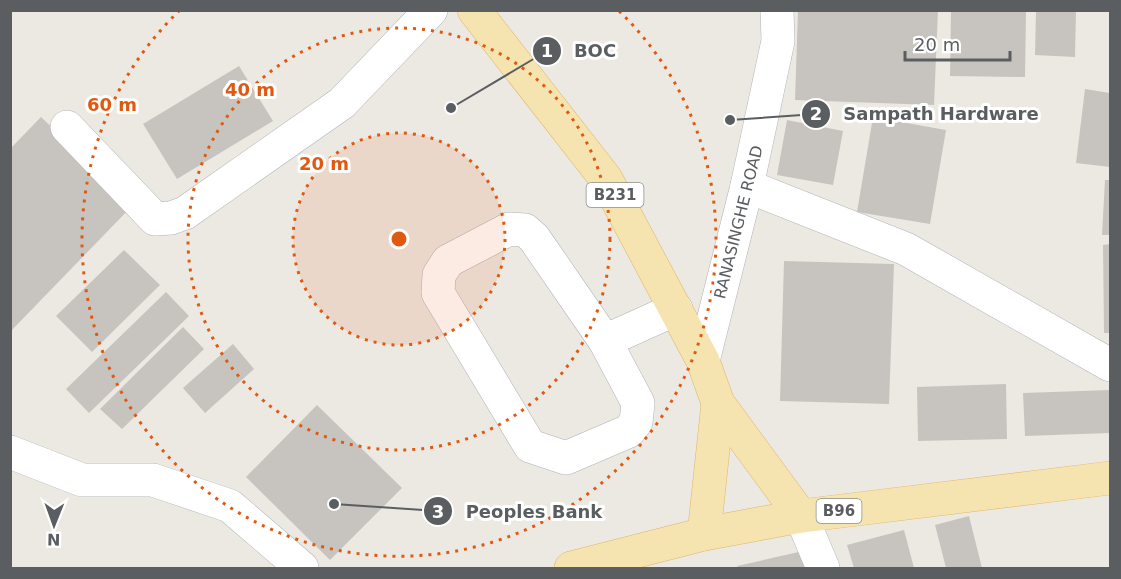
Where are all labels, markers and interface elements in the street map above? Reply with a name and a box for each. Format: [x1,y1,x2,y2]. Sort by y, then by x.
scale bar [905,24,1010,62]
callout: BOC [532,33,628,69]
text: 20 m [914,34,960,55]
text: 1 [541,40,553,61]
text: BOC [574,40,616,61]
text: 40 m [225,79,275,100]
text: 60 m [87,94,137,115]
callout: Sampath Hardware [801,96,1050,132]
text: 2 [810,103,822,124]
text: Sampath Hardware [843,103,1039,124]
street label: RANASINGHE ROAD [710,143,767,301]
text: 20 m [299,153,349,174]
road number: B231 [586,183,644,207]
centre of rings [389,229,409,249]
callout: Peoples Bank [423,493,614,529]
north arrow [24,495,84,555]
road number: B96 [816,499,862,523]
text: 3 [432,501,444,522]
text: Peoples Bank [466,501,603,522]
text: N [47,530,61,549]

